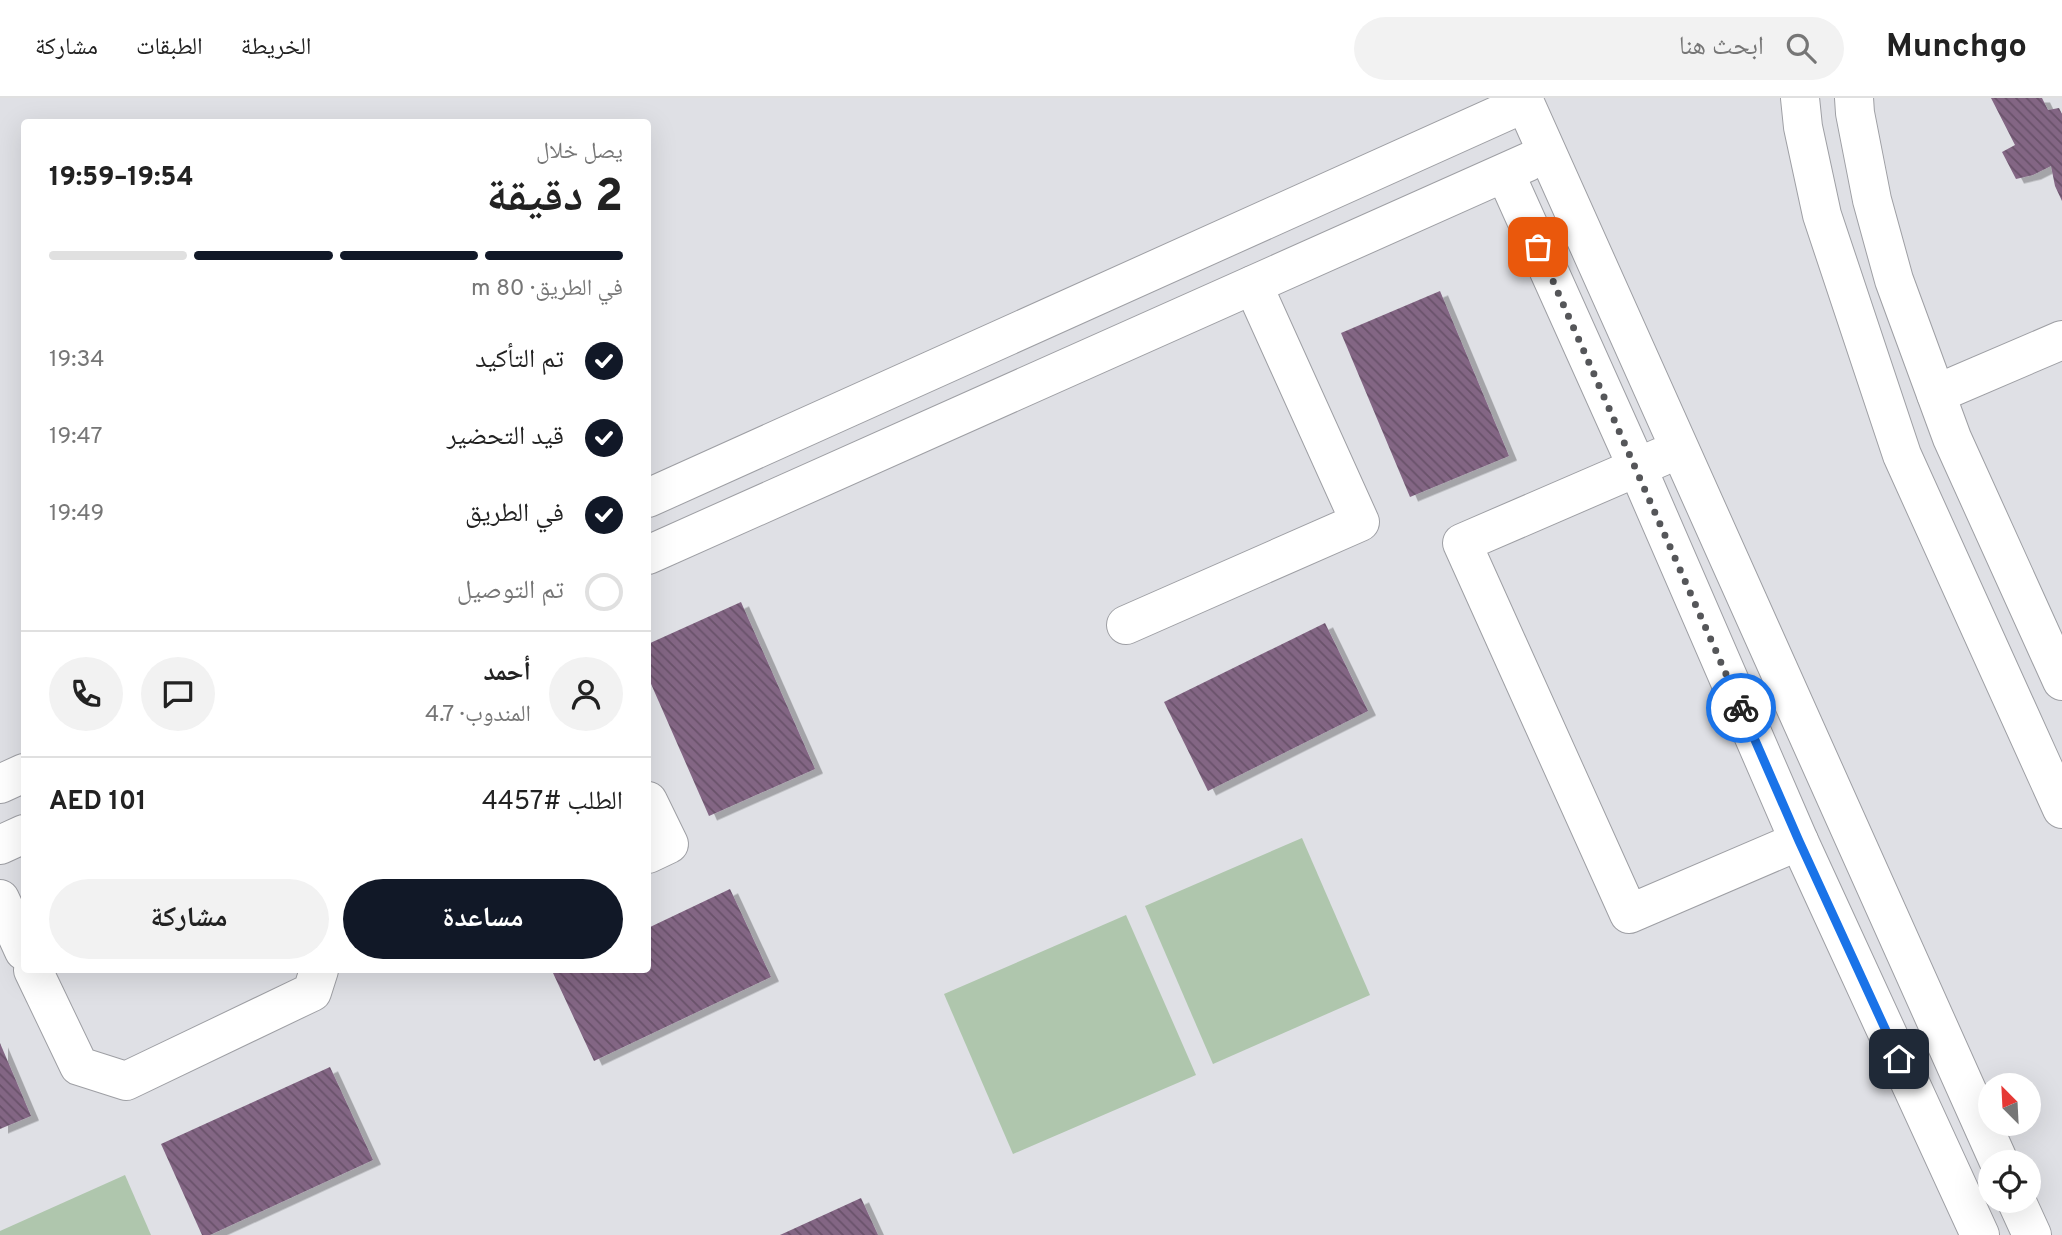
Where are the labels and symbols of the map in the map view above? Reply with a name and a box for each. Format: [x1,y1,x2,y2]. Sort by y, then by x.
pin [1508,217,1568,277]
courier [1706,673,1776,743]
pin [1869,1029,1929,1089]
north arrow [1978,1073,2040,1136]

